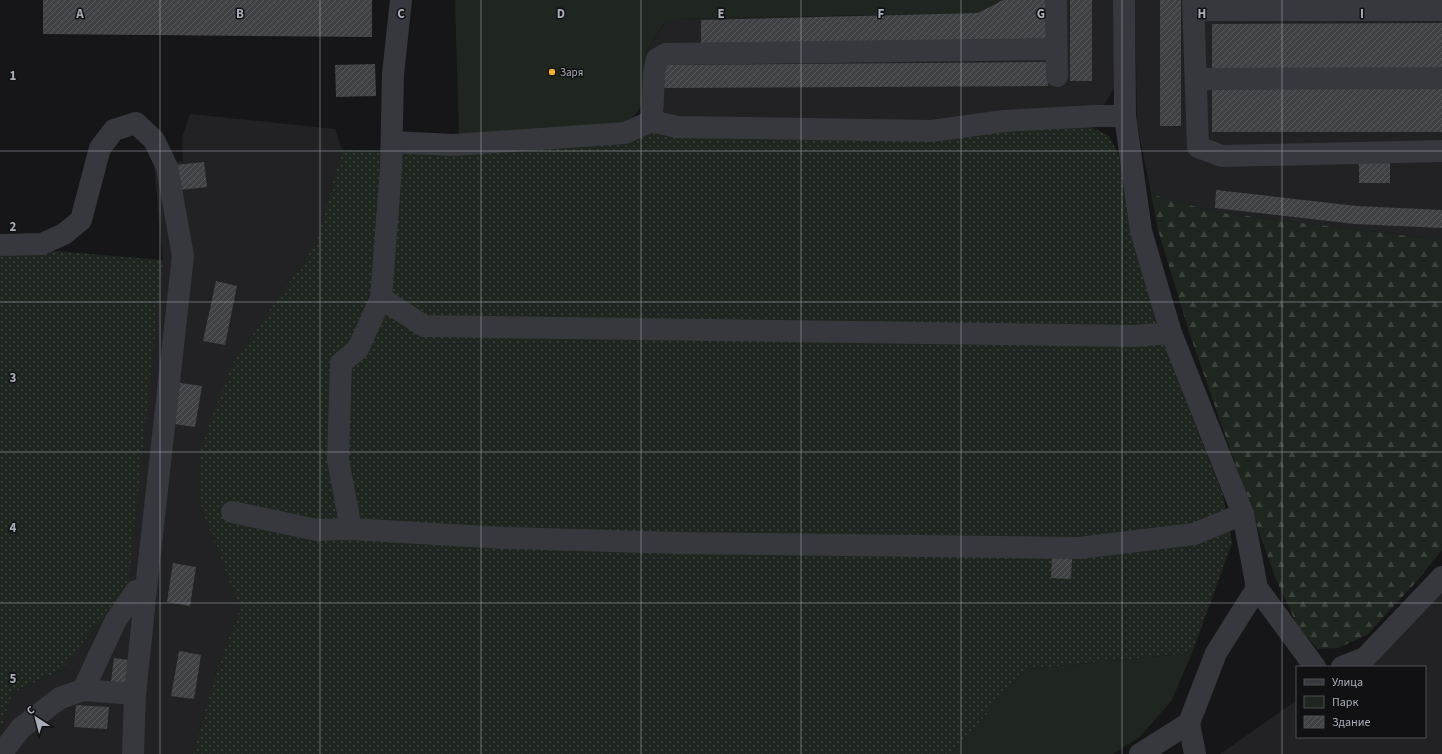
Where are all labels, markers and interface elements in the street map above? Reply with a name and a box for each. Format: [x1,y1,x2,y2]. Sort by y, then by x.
text: A [75,5,84,23]
text: B [236,5,244,23]
text: C [397,5,405,23]
text: D [557,5,565,23]
text: E [717,5,725,23]
text: F [878,5,885,23]
text: G [1037,5,1045,23]
text: H [1198,5,1206,23]
text: I [1360,5,1364,23]
place label: Заря [560,65,583,80]
text: 1 [10,67,17,85]
marker: Заря [547,67,557,77]
text: 2 [10,218,17,236]
text: 3 [10,369,17,387]
text: 4 [10,519,17,537]
legend [1296,666,1426,738]
text: 5 [10,670,17,688]
text: Улица [1332,674,1363,691]
text: Парк [1332,694,1358,711]
north arrow [16,698,56,738]
text: С [23,702,38,718]
text: Здание [1332,714,1371,731]

